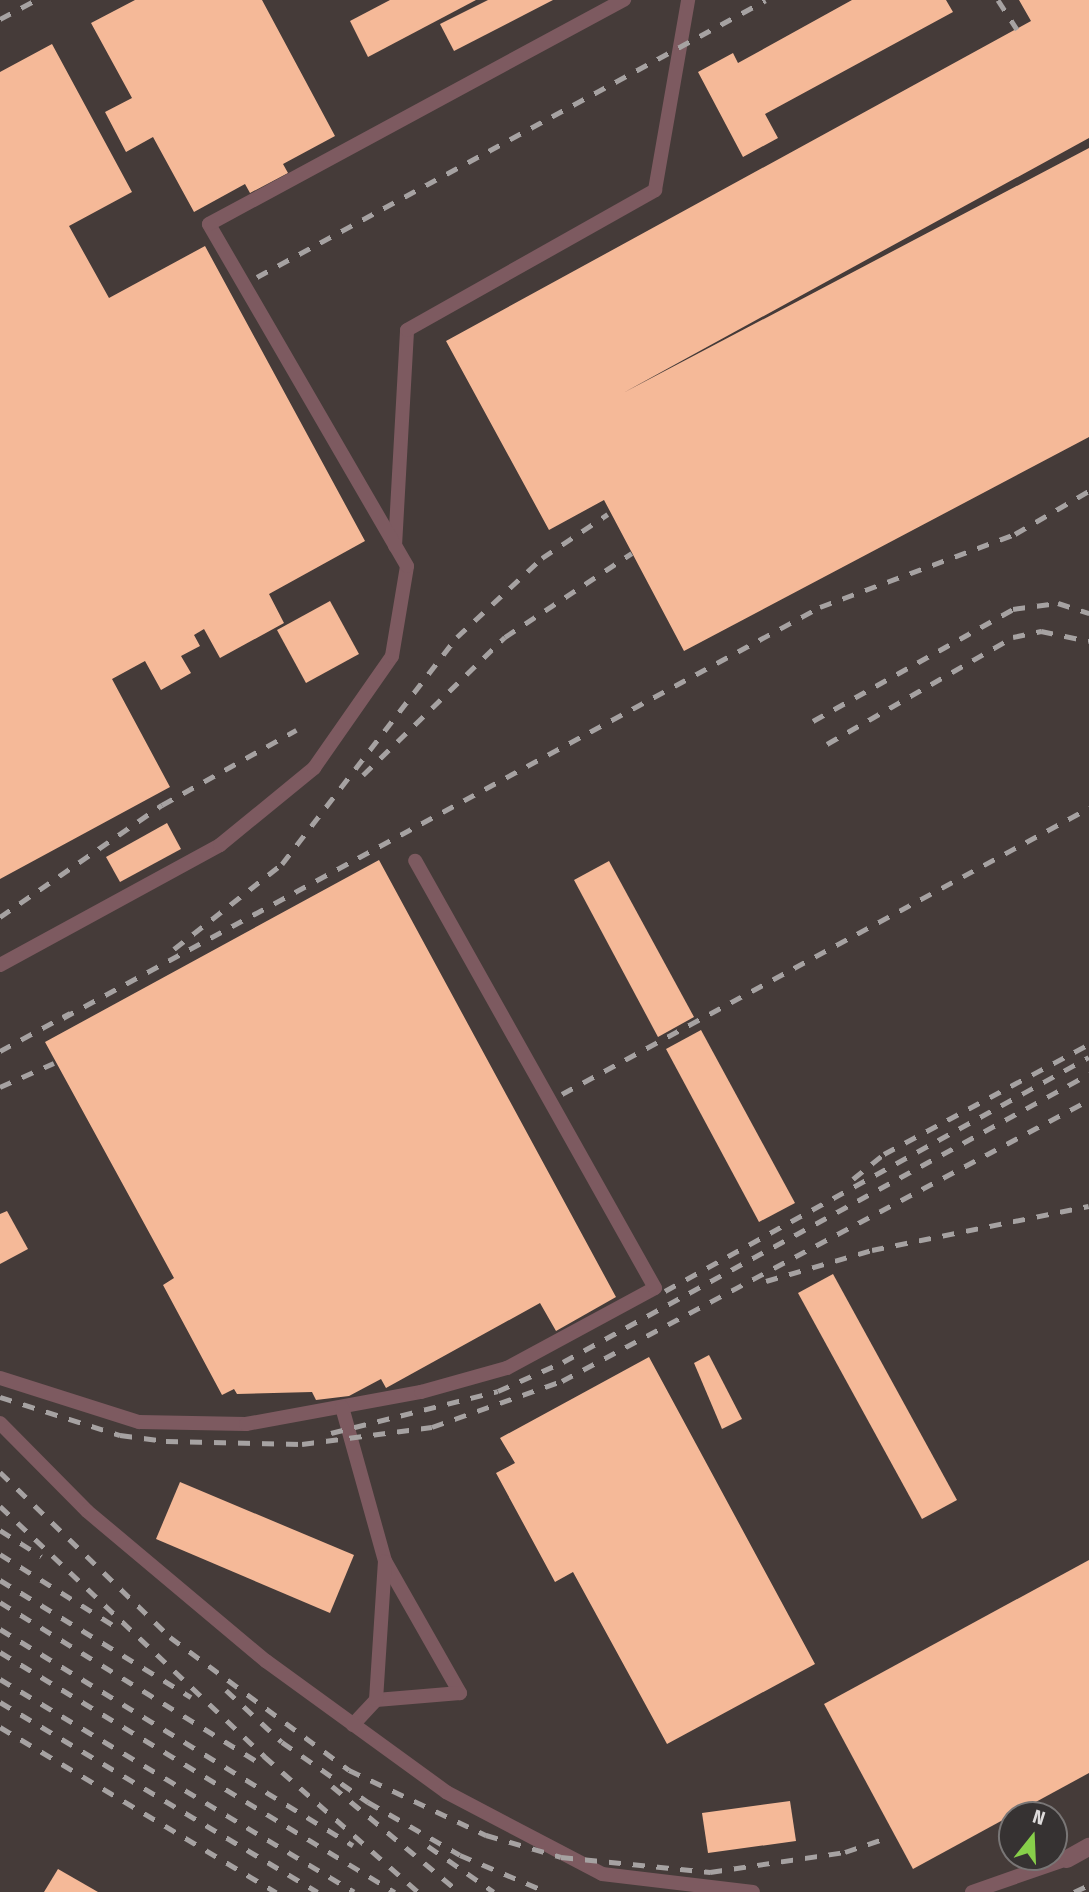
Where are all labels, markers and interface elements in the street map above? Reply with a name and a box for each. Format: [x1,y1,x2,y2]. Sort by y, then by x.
north arrow [998,1801,1068,1871]
text: N [1030,1805,1048,1830]

